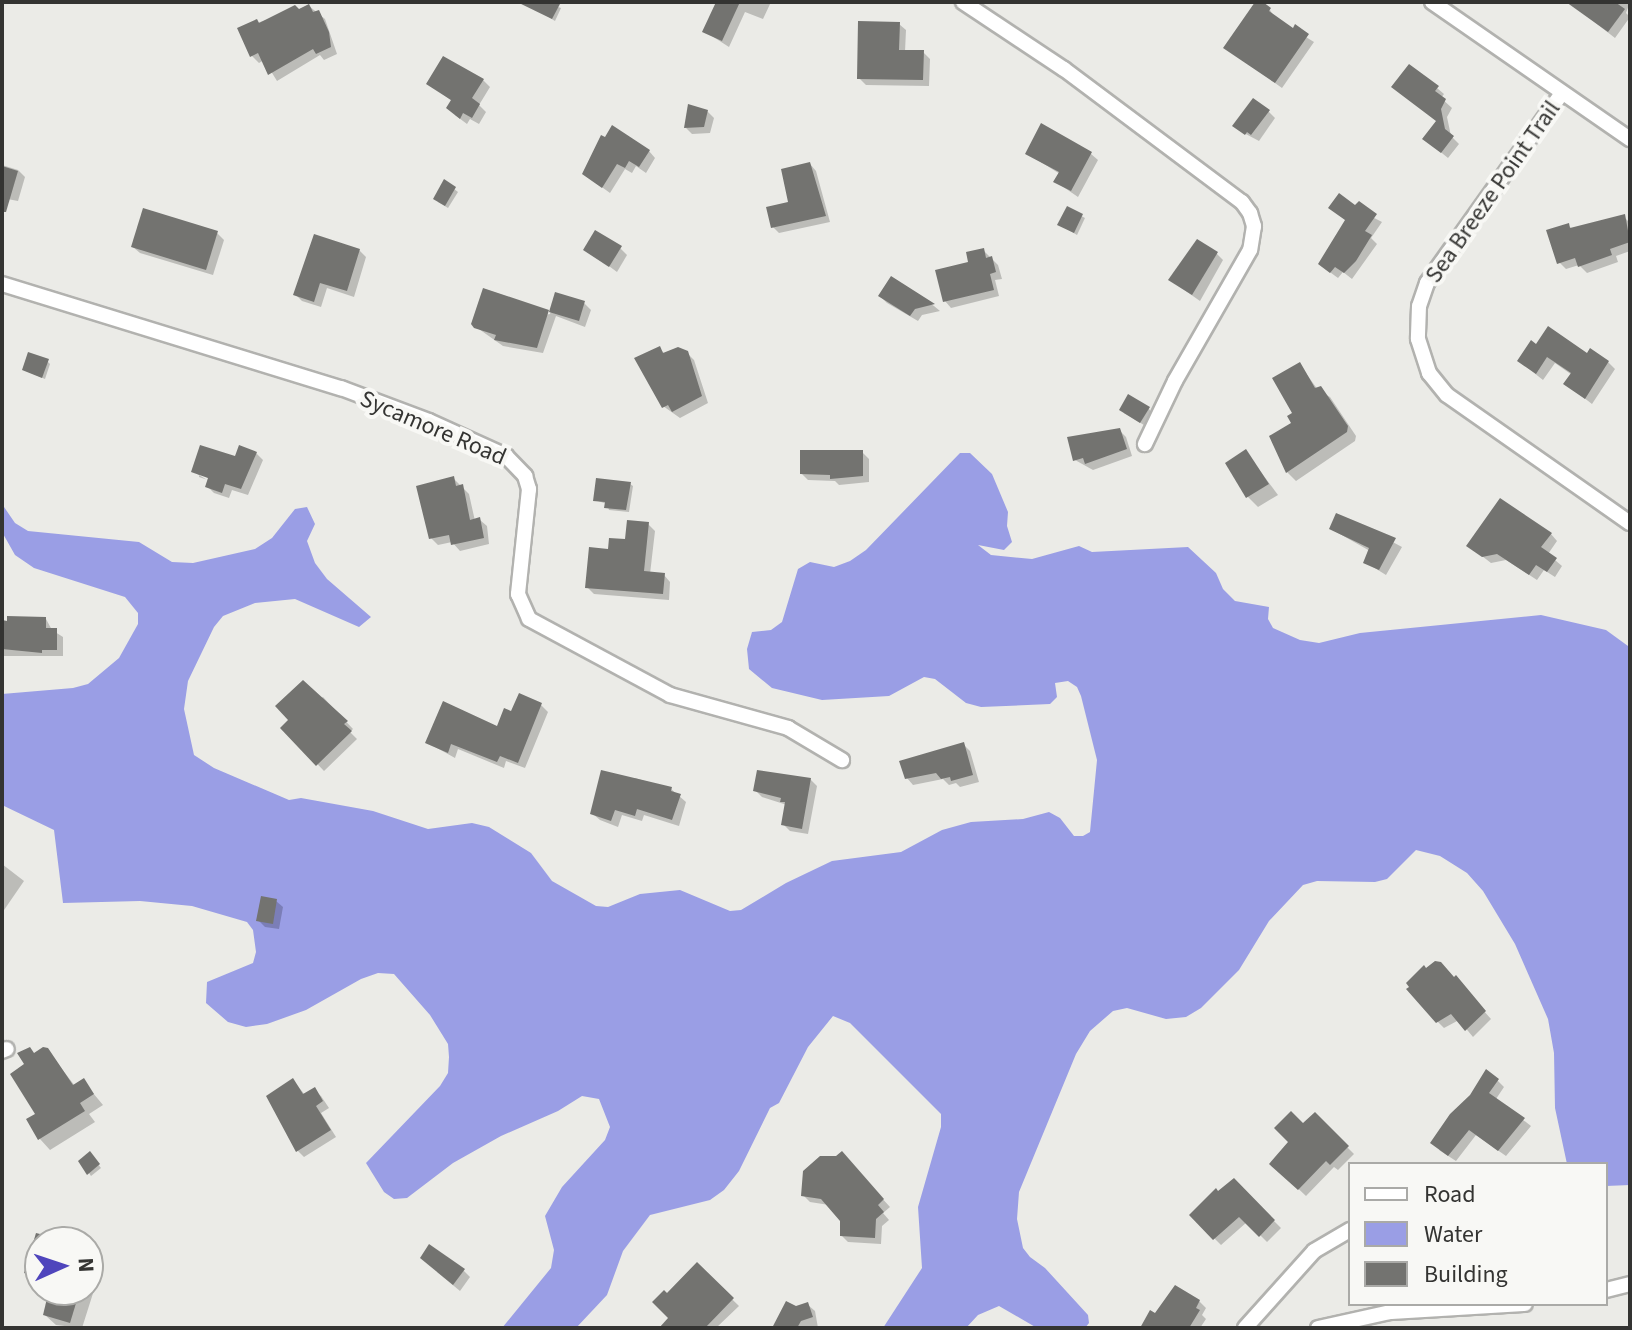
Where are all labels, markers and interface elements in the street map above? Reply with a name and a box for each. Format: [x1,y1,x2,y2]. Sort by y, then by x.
street label: Sea Breeze Point Trail [1419,95,1567,289]
street label: Sycamore Road [356,384,510,472]
legend [1348,1162,1608,1306]
text: Road [1424,1177,1476,1212]
text: Water [1424,1217,1482,1252]
north arrow [24,1226,104,1306]
text: N [70,1257,102,1273]
text: Building [1424,1257,1508,1292]

